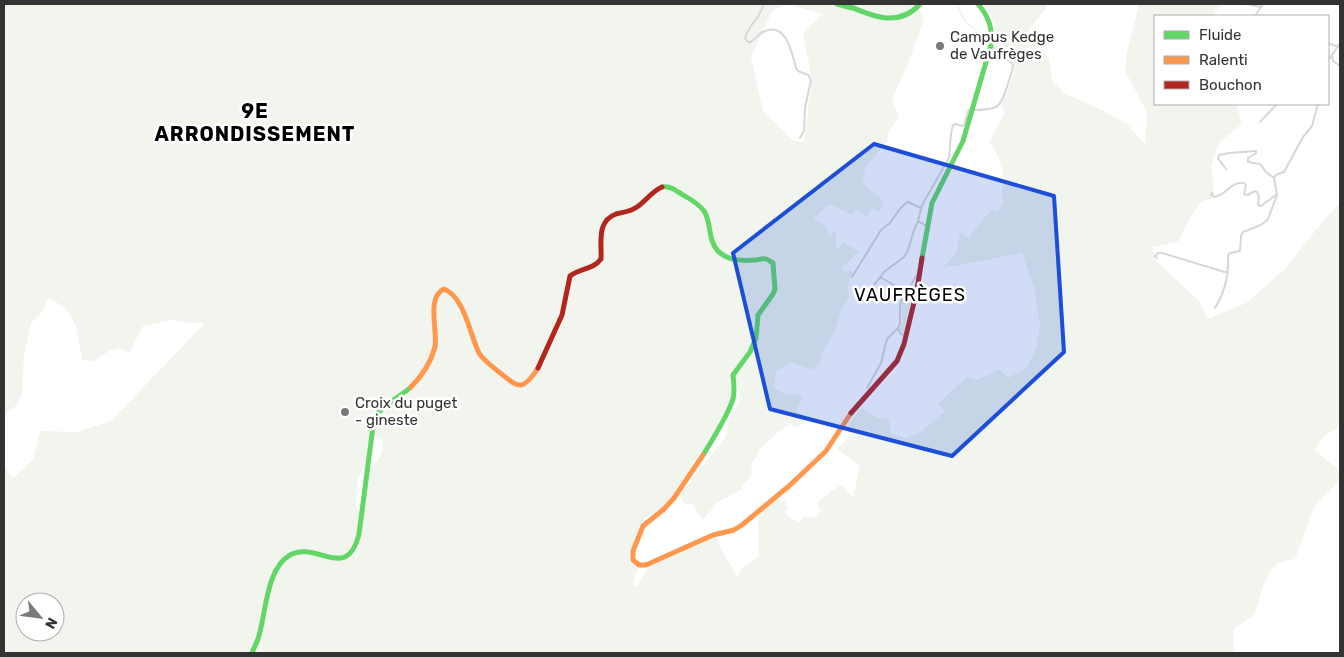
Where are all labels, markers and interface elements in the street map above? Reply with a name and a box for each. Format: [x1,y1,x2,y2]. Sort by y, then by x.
legend [1154,15,1329,105]
text: Fluide [1199,26,1241,44]
place label: Campus Kedge de Vaufrèges [950,28,1054,63]
marker: Campus Kedge de Vaufrèges [934,40,946,52]
text: Ralenti [1199,51,1248,69]
text: Bouchon [1199,76,1262,94]
district label: 9E ARRONDISSEMENT [155,99,355,146]
district label: VAUFRÈGES [854,284,966,306]
place label: Croix du puget - gineste [355,394,457,429]
marker: Croix du puget - gineste [339,406,351,418]
north arrow [15,592,65,642]
text: N [41,615,61,632]

